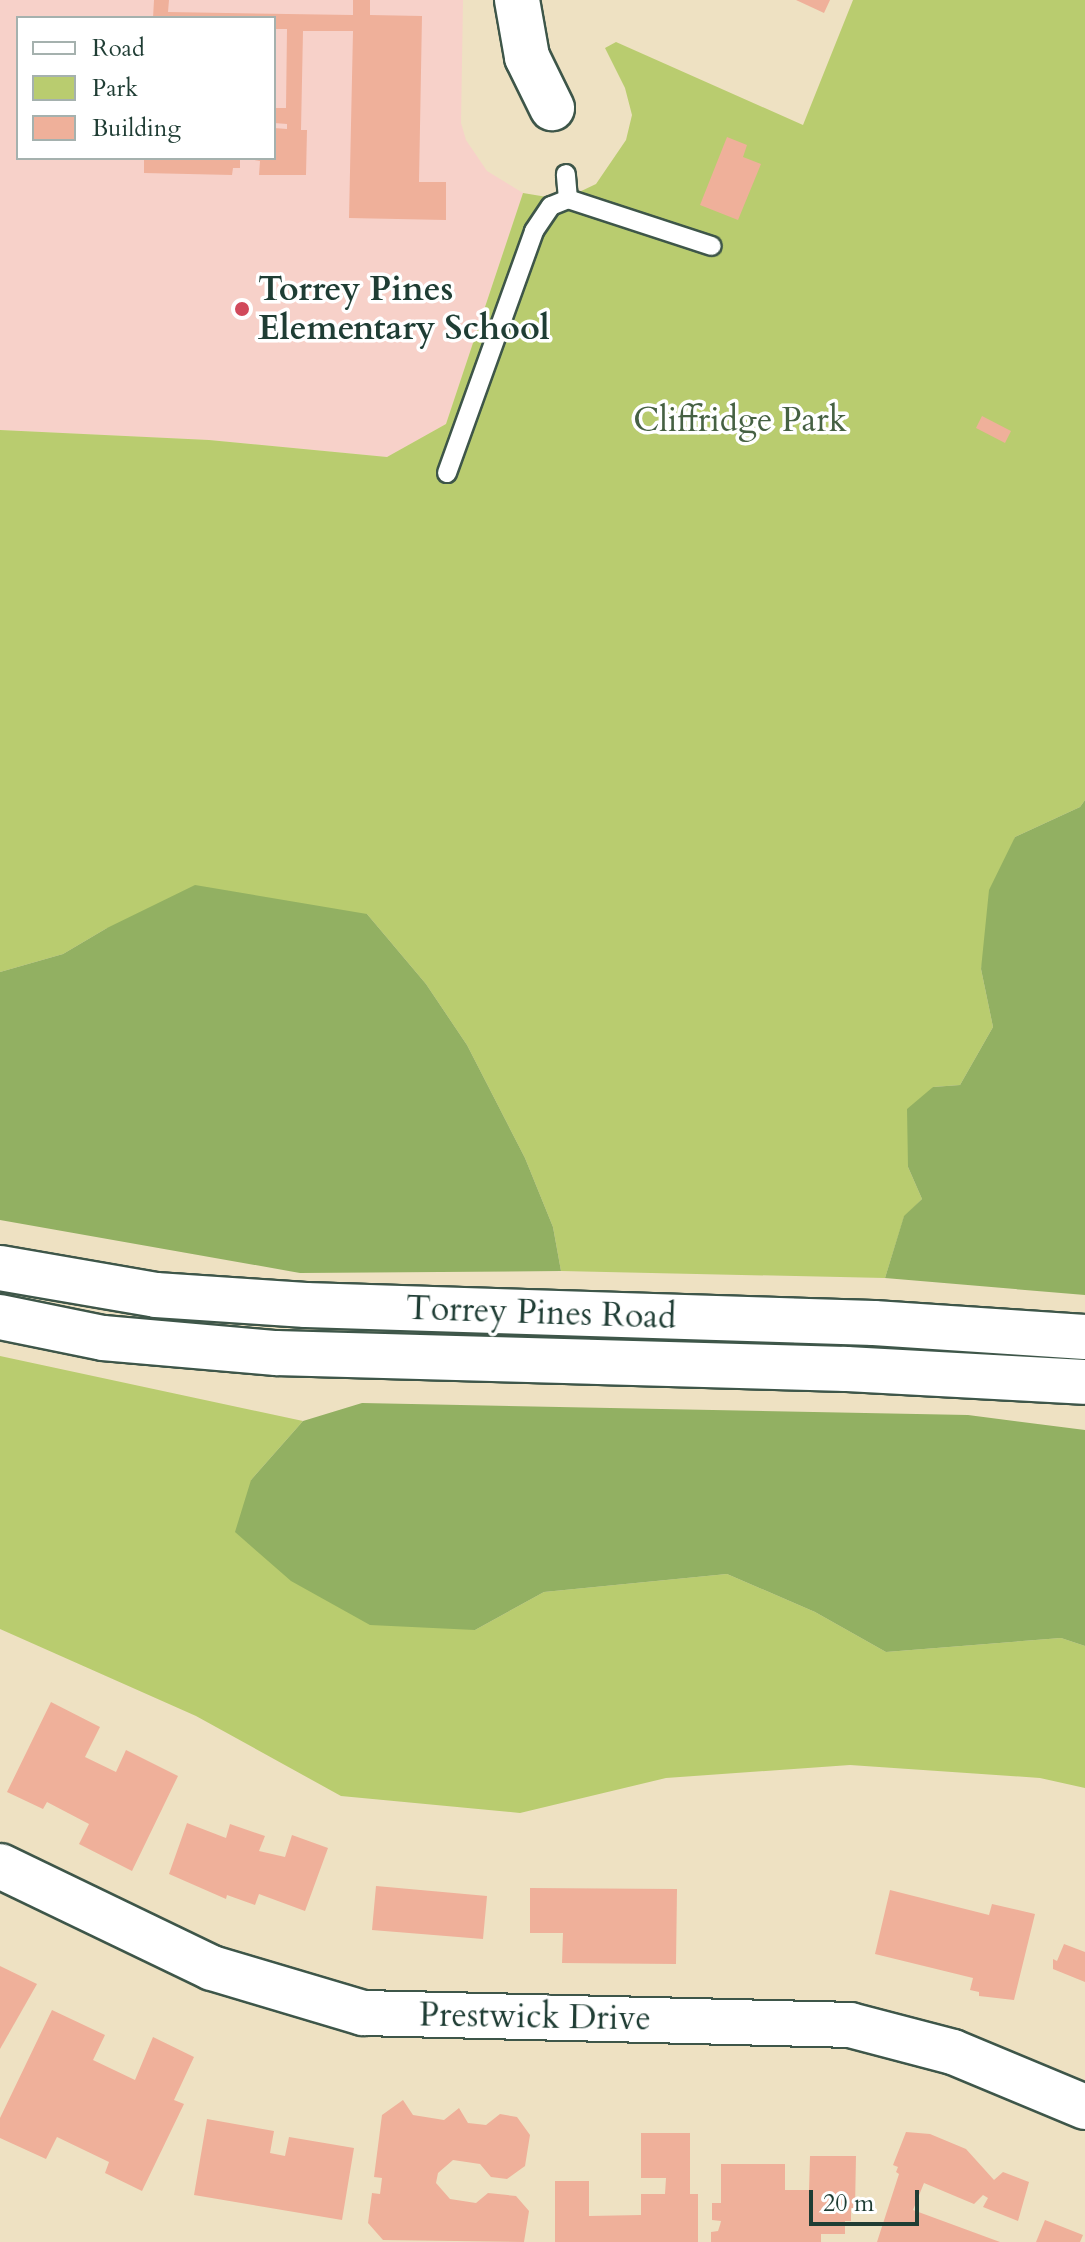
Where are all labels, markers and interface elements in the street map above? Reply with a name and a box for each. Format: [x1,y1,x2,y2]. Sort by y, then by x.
legend [16,16,276,160]
text: Road [92,32,145,65]
text: Park [92,72,138,105]
text: Building [92,112,181,145]
place label: Torrey Pines Elementary School [258,269,550,348]
marker: Torrey Pines Elementary School [233,300,251,318]
park label: Cliffridge Park [633,401,847,441]
street label: Torrey Pines Road [405,1288,677,1338]
street label: Prestwick Drive [419,1995,651,2039]
scale bar [813,2174,923,2224]
text: 20 m [823,2187,874,2220]

